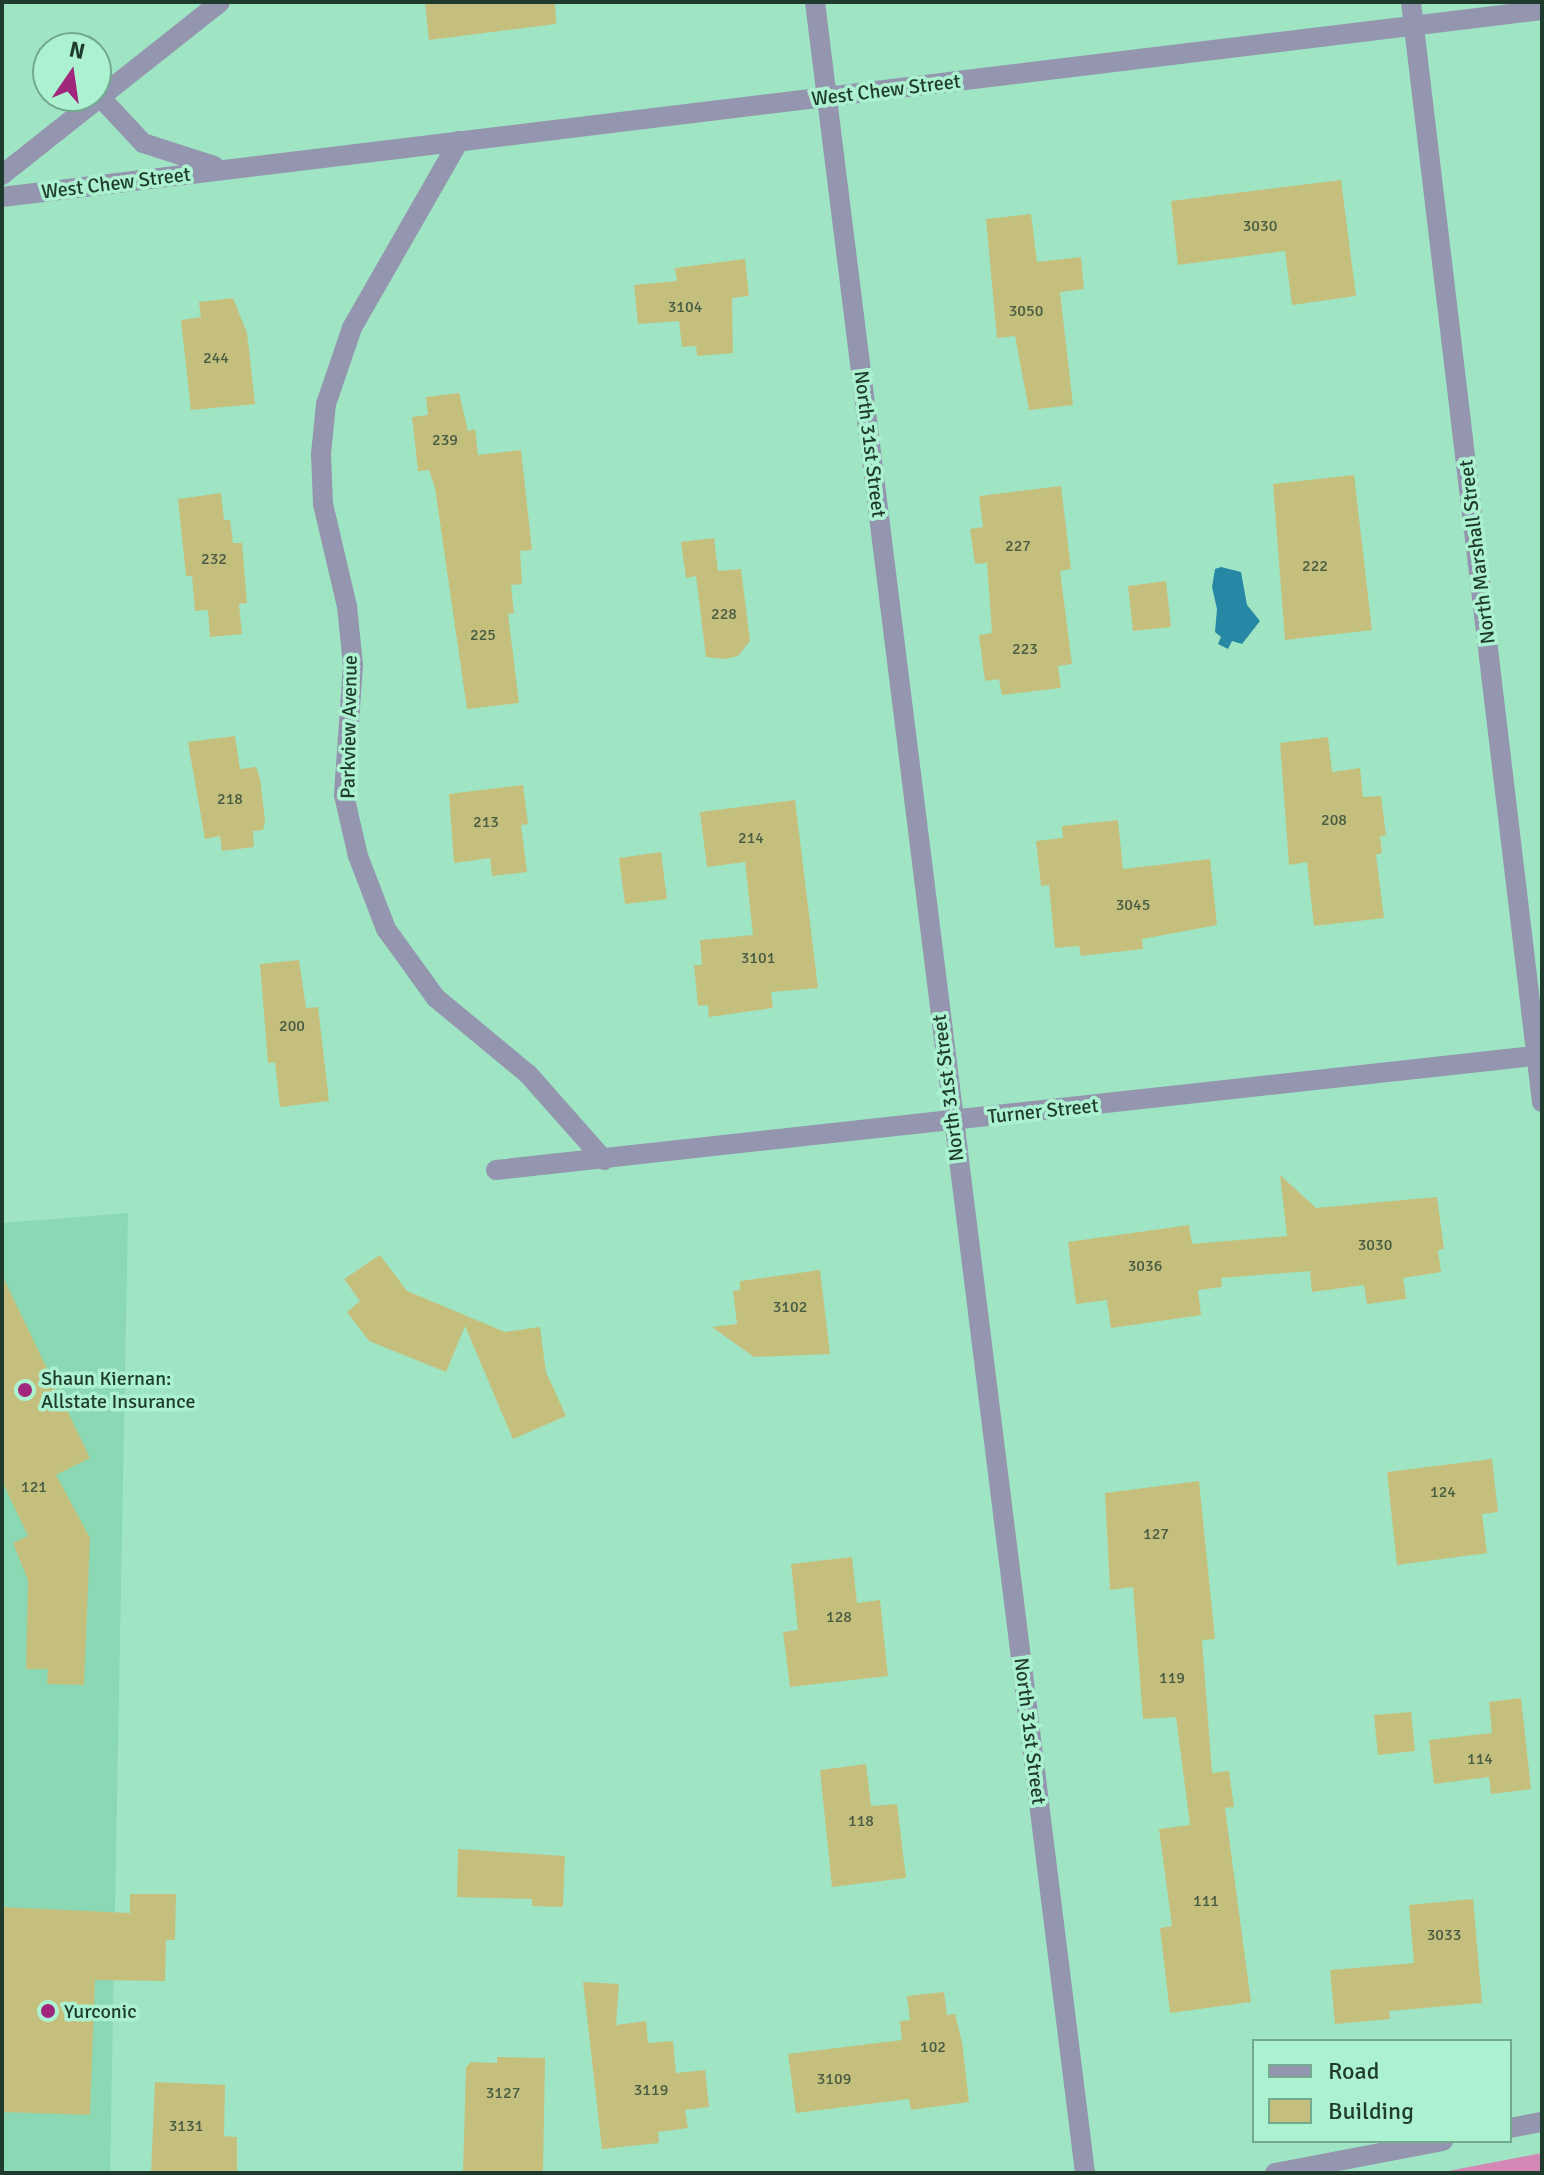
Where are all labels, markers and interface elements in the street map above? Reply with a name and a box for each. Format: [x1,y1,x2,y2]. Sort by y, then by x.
north arrow [32,32,112,112]
text: N [67,35,88,65]
street label: West Chew Street [810,69,962,111]
street label: West Chew Street [40,162,192,204]
house number: 3030 [1243,216,1277,236]
house number: 3104 [668,297,702,317]
house number: 3050 [1009,301,1043,321]
house number: 244 [203,348,229,368]
street label: North 31st Street [849,369,891,519]
house number: 239 [432,430,458,450]
street label: North Marshall Street [1454,458,1500,646]
house number: 227 [1005,536,1031,556]
house number: 232 [201,549,227,569]
house number: 222 [1302,556,1328,576]
house number: 228 [711,604,737,624]
house number: 225 [470,625,496,645]
house number: 223 [1012,639,1038,659]
street label: Parkview Avenue [336,655,362,799]
house number: 218 [217,789,243,809]
house number: 208 [1321,810,1347,830]
house number: 213 [473,812,499,832]
house number: 214 [738,828,764,848]
house number: 3045 [1116,895,1150,915]
house number: 3101 [741,948,775,968]
street label: North 31st Street [927,1013,969,1163]
house number: 200 [279,1016,305,1036]
street label: Turner Street [986,1093,1100,1129]
house number: 3030 [1358,1235,1392,1255]
house number: 3036 [1128,1256,1162,1276]
house number: 3102 [773,1297,807,1317]
place label: Shaun Kiernan: Allstate Insurance [41,1366,196,1413]
marker: Shaun Kiernan: Allstate Insurance [16,1381,34,1399]
house number: 121 [21,1477,47,1497]
house number: 124 [1430,1482,1456,1502]
house number: 127 [1143,1524,1169,1544]
house number: 128 [826,1607,852,1627]
street label: North 31st Street [1009,1656,1051,1806]
house number: 119 [1159,1668,1185,1688]
house number: 114 [1467,1749,1493,1769]
house number: 118 [848,1811,874,1831]
house number: 111 [1193,1891,1219,1911]
house number: 3033 [1427,1925,1461,1945]
place label: Yurconic [64,1999,137,2023]
marker: Yurconic [39,2002,57,2020]
house number: 102 [920,2037,946,2057]
legend [1252,2039,1512,2143]
text: Road [1328,2056,1379,2086]
house number: 3109 [817,2069,851,2089]
house number: 3119 [634,2080,668,2100]
house number: 3127 [486,2083,520,2103]
text: Building [1328,2096,1414,2126]
house number: 3131 [169,2116,203,2136]

